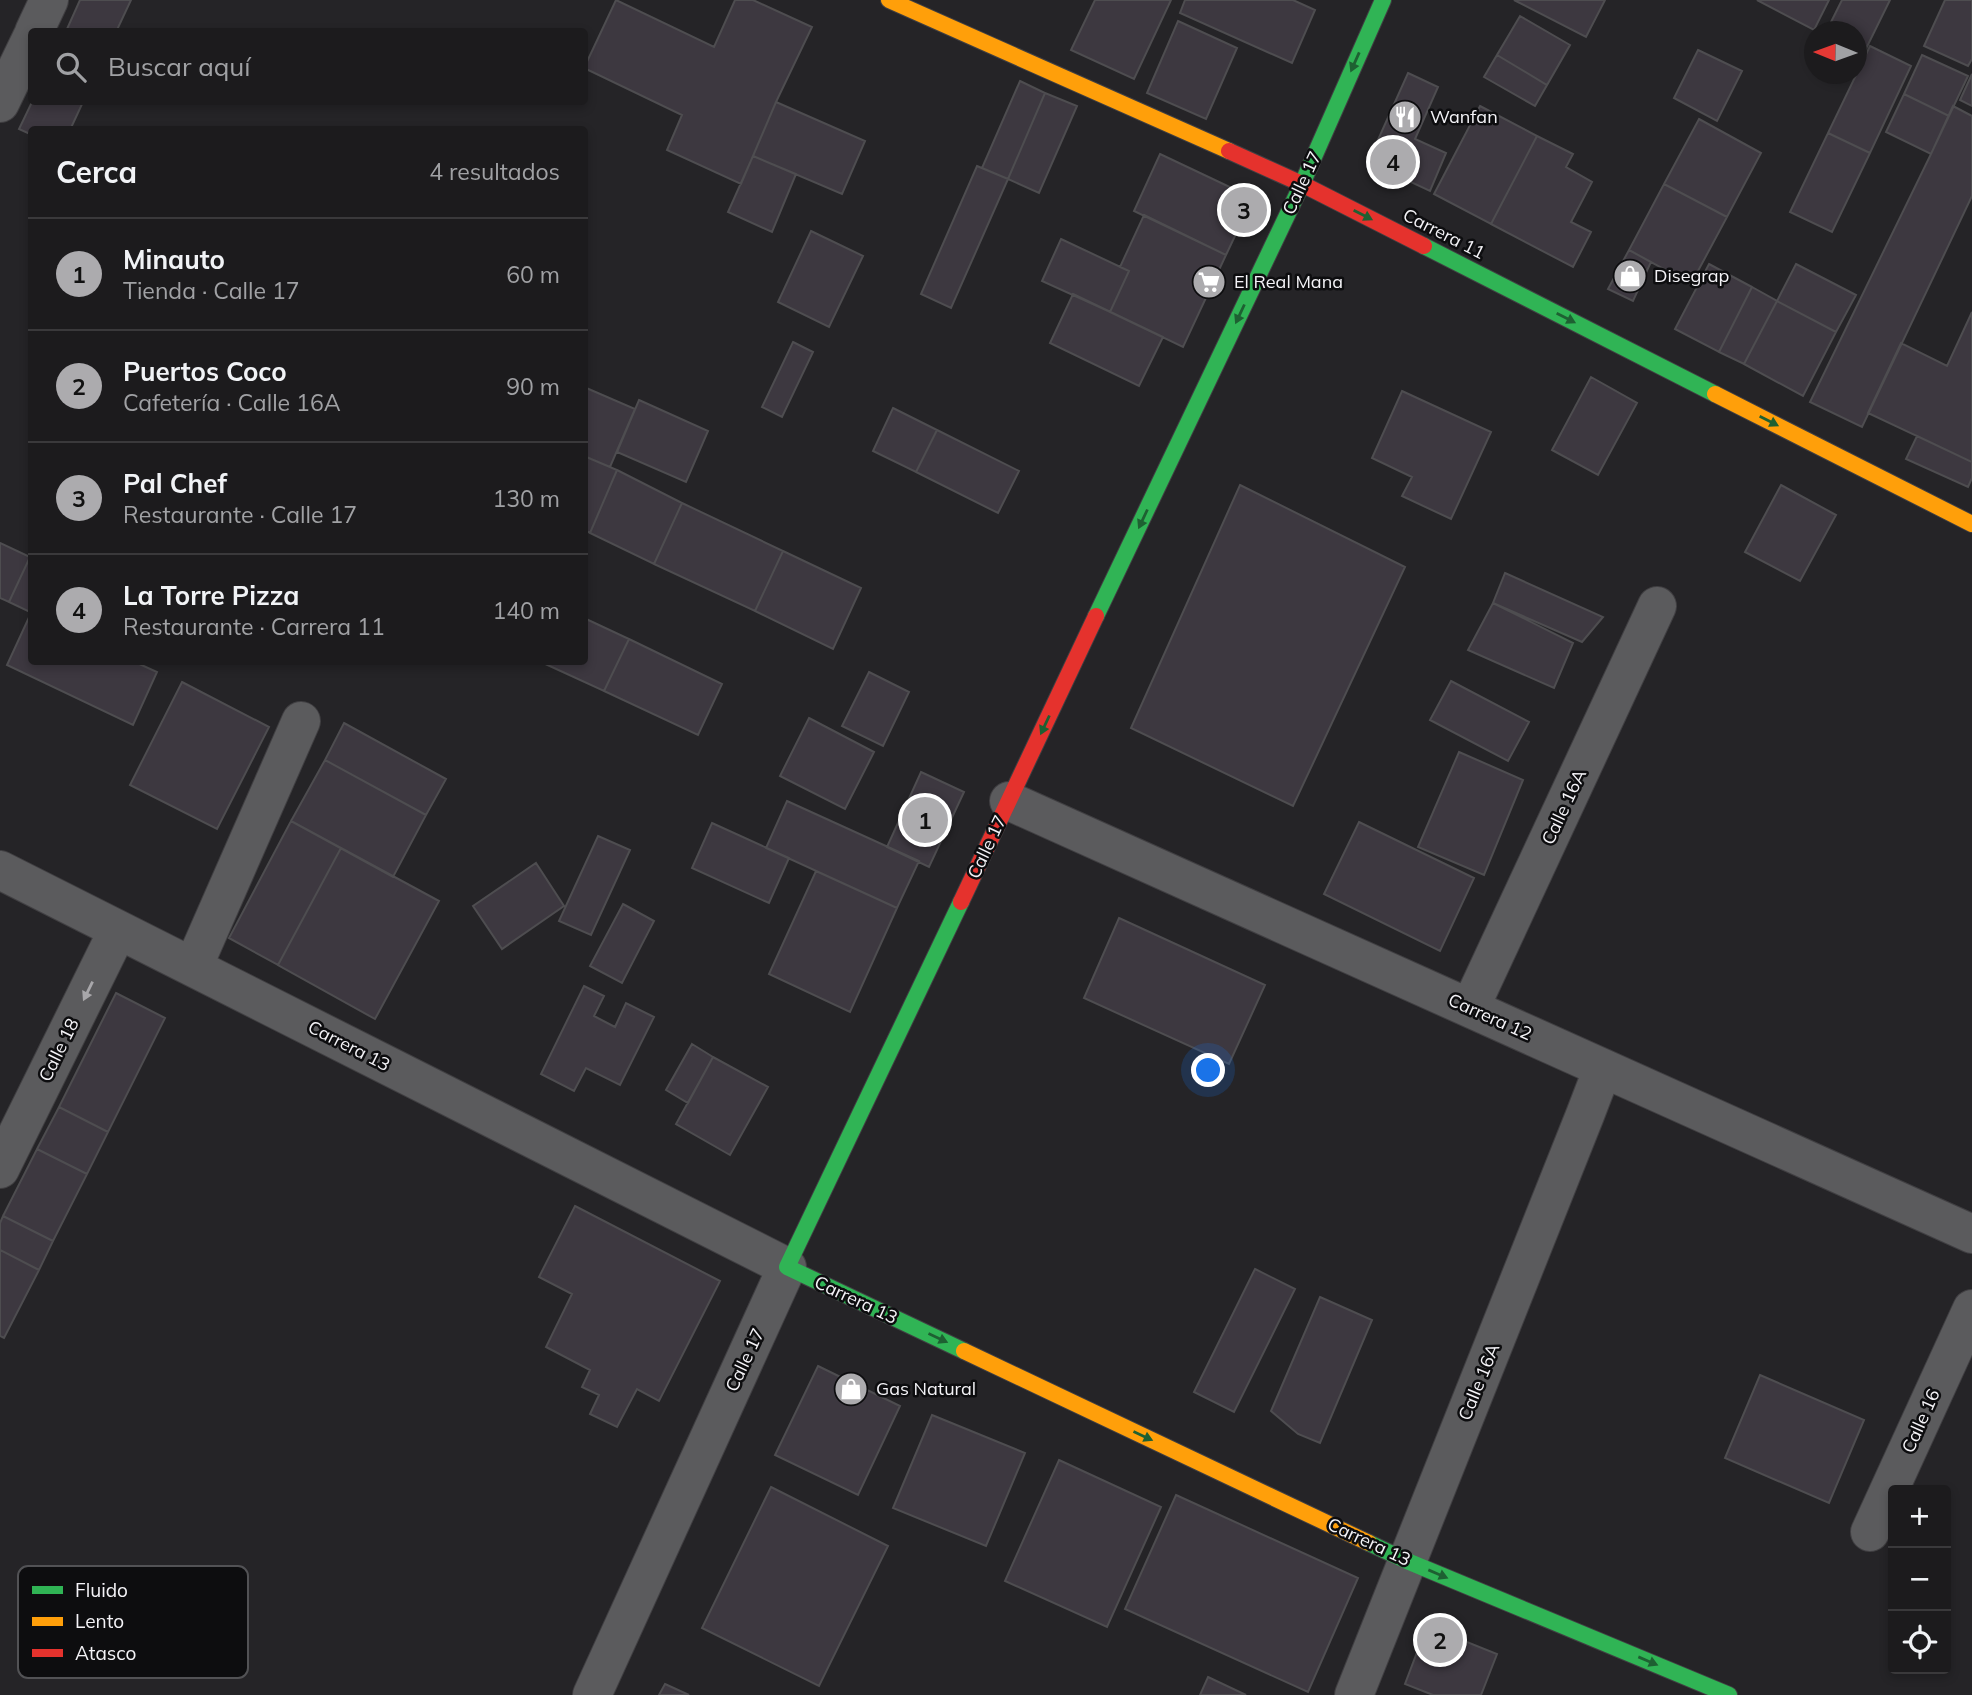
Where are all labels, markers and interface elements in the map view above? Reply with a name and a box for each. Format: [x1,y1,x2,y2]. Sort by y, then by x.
north arrow [1804,21,1867,84]
search box [28,28,588,105]
icon: search [52,48,90,86]
text: Buscar aquí [108,50,251,83]
one-way arrow [1349,52,1360,73]
restaurant icon: Wanfan [1386,98,1424,136]
place label: Wanfan [1430,105,1498,128]
pin: 4 [1370,136,1416,188]
street label: Calle 17 [1277,147,1326,218]
text: Cerca [56,153,137,191]
text: 4 resultados [429,157,560,186]
pin: 3 [1221,184,1267,236]
street label: Carrera 11 [1399,203,1489,264]
one-way arrow [1353,209,1373,220]
text: Minauto [123,243,225,276]
shop icon: Disegrap [1611,257,1649,295]
text: 1 [72,260,86,289]
text: 60 m [506,260,560,289]
supermarket icon: El Real Mana [1190,263,1228,301]
place label: Disegrap [1654,264,1729,287]
place label: El Real Mana [1234,270,1343,293]
text: Tienda · Calle 17 [123,276,300,305]
one-way arrow [1235,304,1246,324]
one-way arrow [1556,312,1576,323]
text: Puertos Coco [123,355,287,388]
text: 2 [72,372,86,401]
text: 90 m [506,372,560,401]
text: Cafetería · Calle 16A [123,388,341,417]
one-way arrow [1759,415,1779,426]
text: Pal Chef [123,467,227,500]
text: 3 [72,484,86,513]
text: 130 m [492,484,560,513]
text: Restaurante · Calle 17 [123,500,357,529]
one-way arrow [1137,509,1148,529]
text: La Torre Pizza [123,579,299,612]
text: 4 [72,596,86,625]
text: 140 m [492,596,560,625]
text: Restaurante · Carrera 11 [123,612,385,641]
one-way arrow [1039,715,1051,735]
street label: Calle 16A [1536,765,1591,848]
pin: 1 [902,794,948,846]
street label: Calle 17 [962,811,1011,882]
one-way arrow [82,981,93,1001]
street label: Carrera 12 [1445,988,1536,1045]
street label: Calle 18 [33,1014,84,1085]
street label: Carrera 13 [304,1015,394,1076]
your location [1191,1053,1225,1087]
street label: Carrera 13 [811,1270,901,1329]
street label: Calle 17 [720,1324,769,1395]
one-way arrow [928,1333,948,1344]
street label: Calle 16A [1453,1340,1504,1424]
shop icon: Gas Natural [832,1370,870,1408]
place label: Gas Natural [876,1377,976,1400]
street label: Calle 16 [1896,1385,1945,1456]
one-way arrow [1133,1430,1153,1441]
map controls [1888,1485,1951,1674]
button: + [1888,1485,1951,1548]
street label: Carrera 13 [1324,1512,1414,1571]
button: − [1888,1548,1951,1611]
legend [18,1566,248,1678]
one-way arrow [1428,1568,1449,1579]
text: Fluido [75,1578,128,1602]
text: Lento [75,1609,124,1633]
button: locate [1888,1611,1951,1674]
pin: 2 [1417,1614,1463,1666]
text: Atasco [75,1641,136,1665]
one-way arrow [1638,1656,1659,1667]

